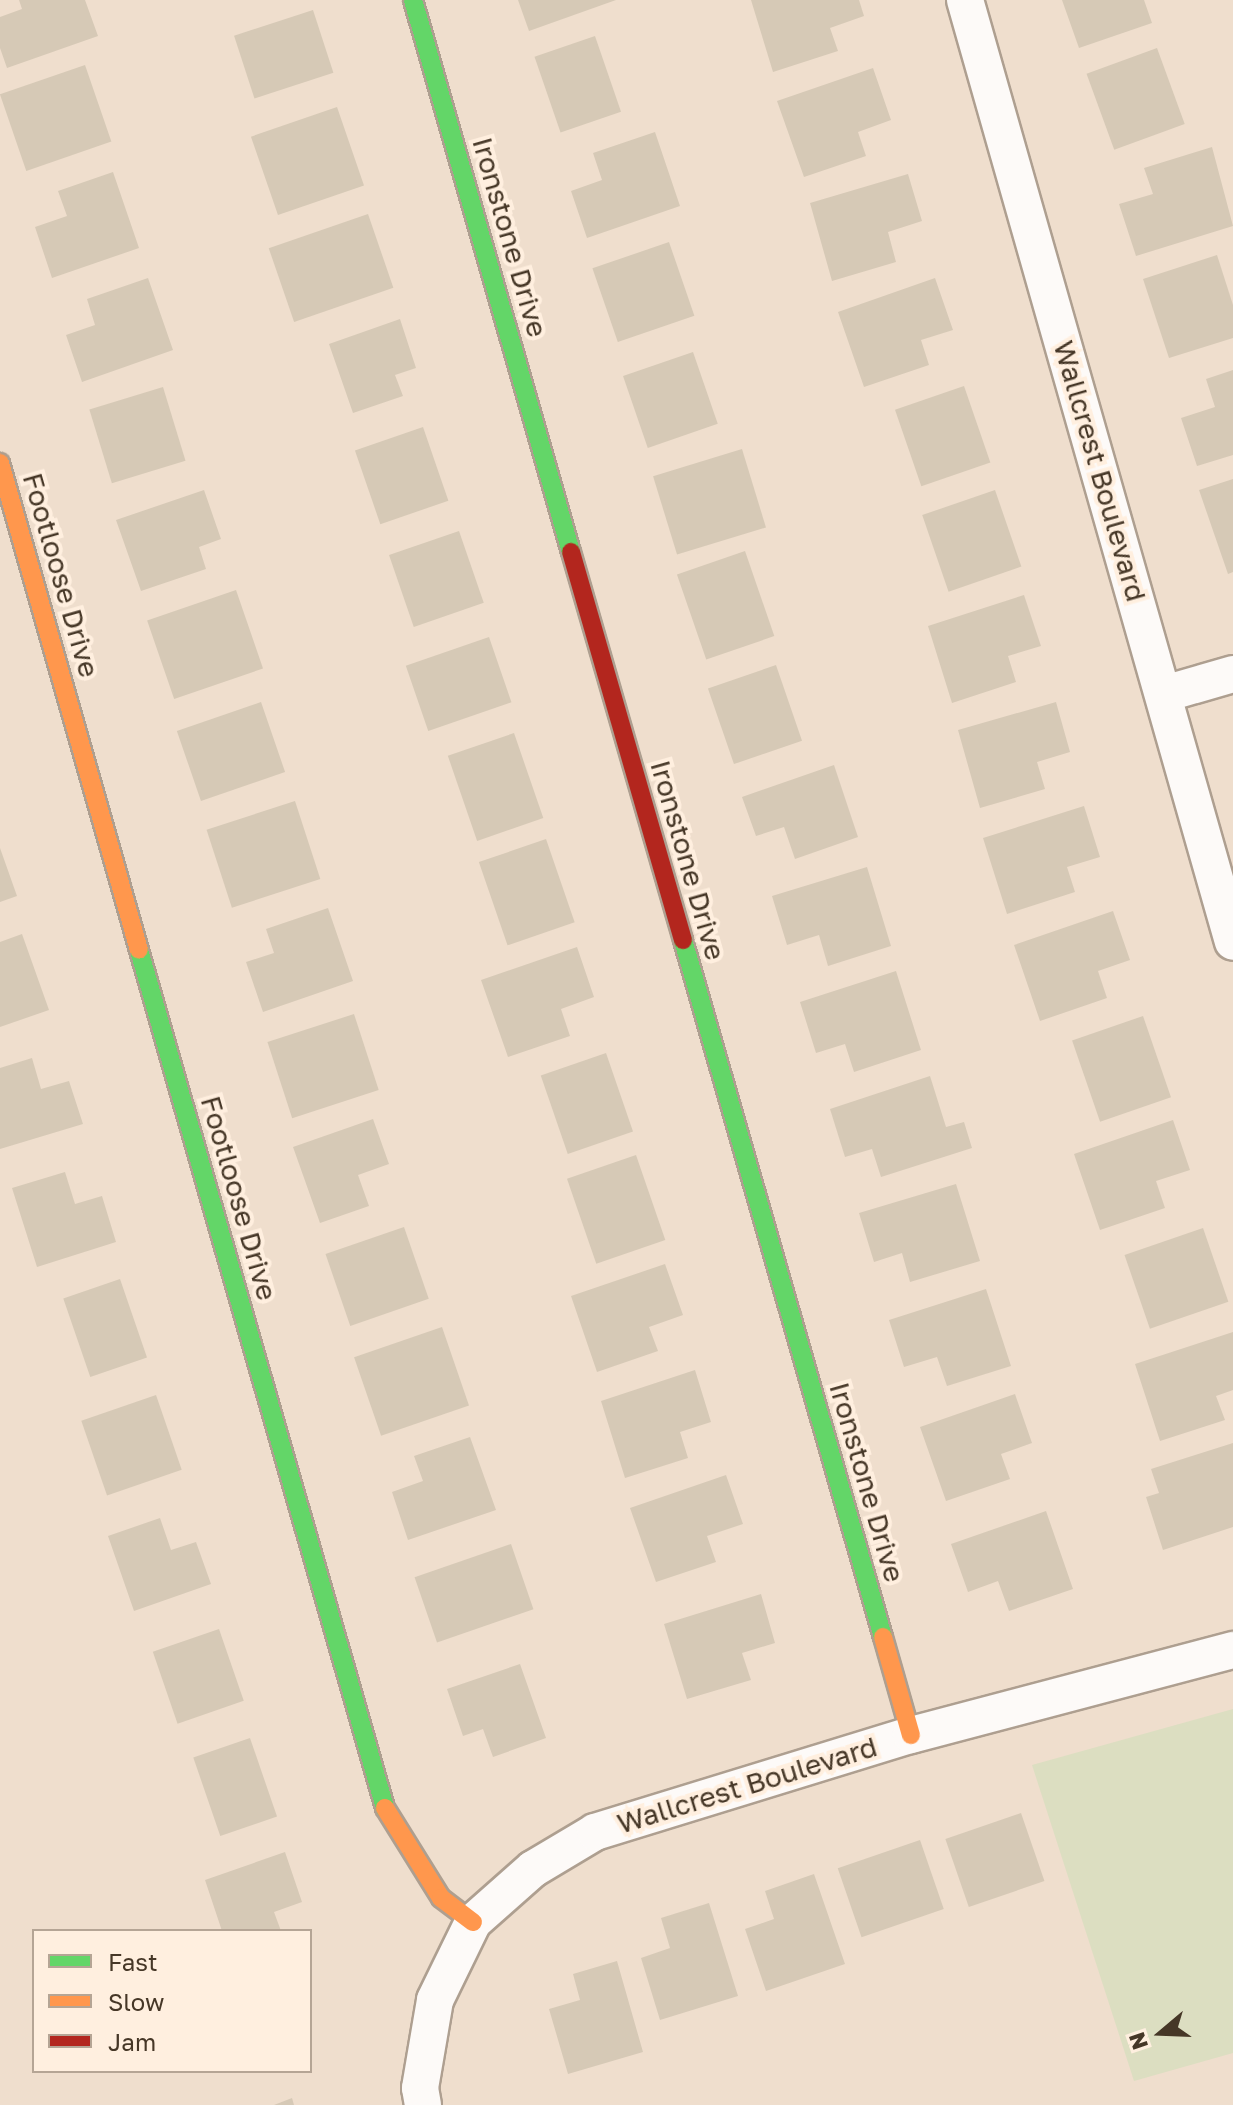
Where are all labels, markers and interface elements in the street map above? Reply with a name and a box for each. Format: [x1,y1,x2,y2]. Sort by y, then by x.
street label: Ironstone Drive [465,133,555,341]
street label: Wallcrest Boulevard [1047,337,1153,605]
street label: Footloose Drive [16,469,106,681]
street label: Ironstone Drive [643,756,733,964]
street label: Footloose Drive [194,1092,284,1304]
street label: Ironstone Drive [822,1378,912,1586]
street label: Wallcrest Boulevard [613,1729,881,1841]
legend [32,1929,312,2073]
text: Fast [108,1947,158,1976]
text: Slow [108,1987,164,2016]
north arrow [1121,1993,1201,2073]
text: Jam [108,2027,156,2056]
text: N [1122,2029,1153,2053]

